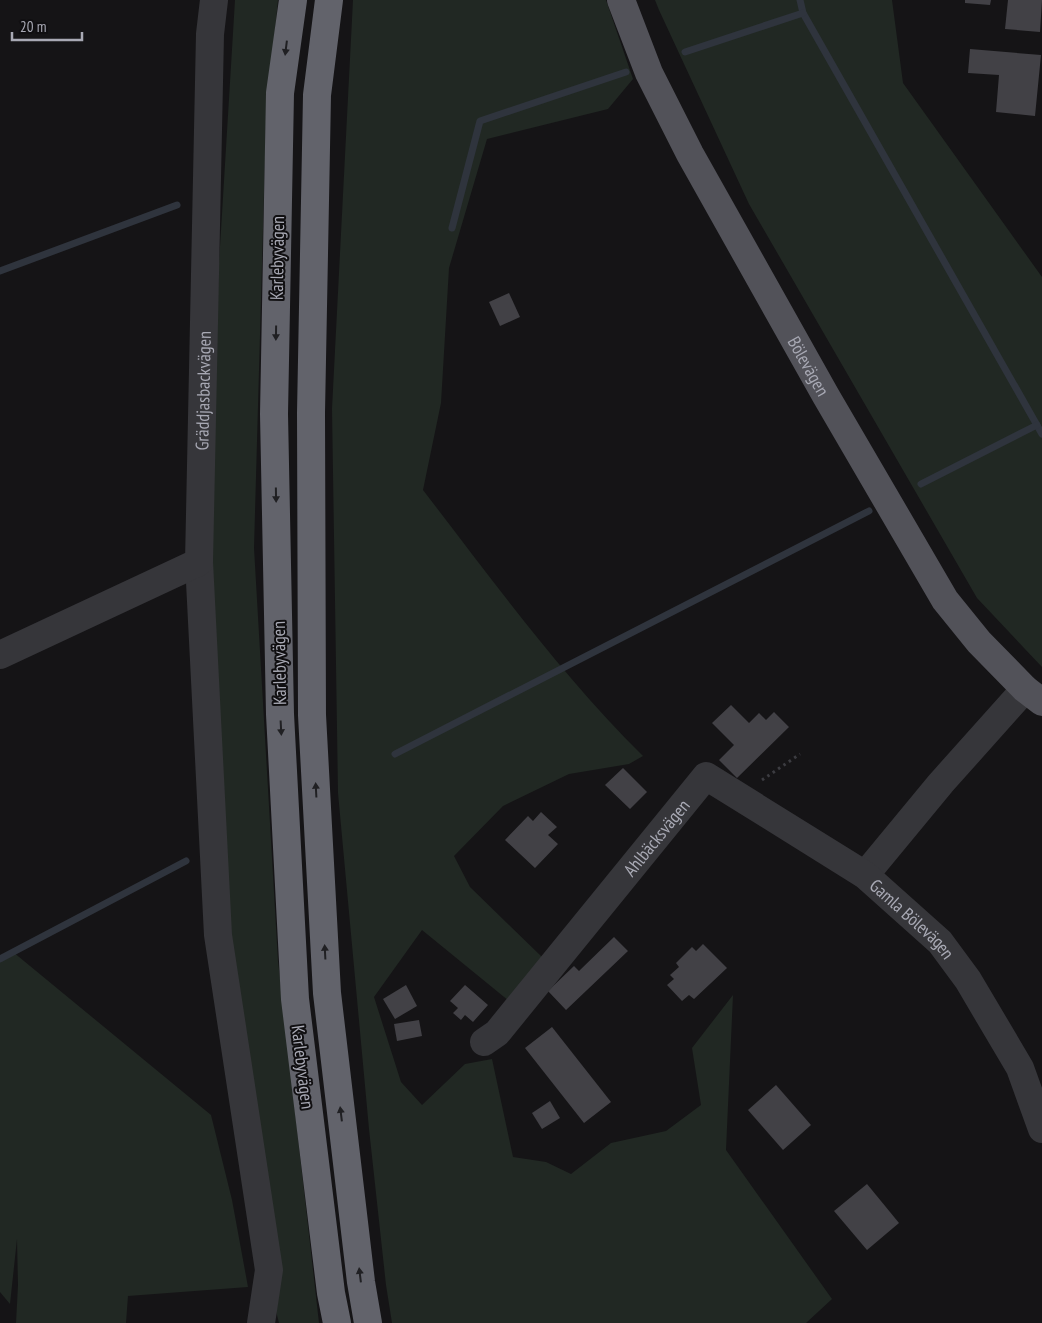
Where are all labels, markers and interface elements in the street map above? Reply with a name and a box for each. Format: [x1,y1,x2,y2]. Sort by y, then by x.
scale bar [12,10,82,42]
text: 20 m [20,17,46,36]
one-way arrow [282,41,290,57]
street label: Karlebyvägen [265,216,289,300]
one-way arrow [272,325,280,341]
street label: Gräddjasbackvägen [190,331,215,451]
street label: Bölevägen [783,332,835,400]
one-way arrow [272,488,280,504]
street label: Karlebyvägen [267,621,291,705]
one-way arrow [277,720,285,736]
one-way arrow [312,781,320,797]
street label: Ahlbäcksvägen [618,794,694,880]
street label: Gamla Bölevägen [865,874,960,963]
one-way arrow [320,944,328,960]
street label: Karlebyvägen [286,1024,320,1110]
one-way arrow [337,1105,345,1121]
one-way arrow [356,1267,364,1283]

